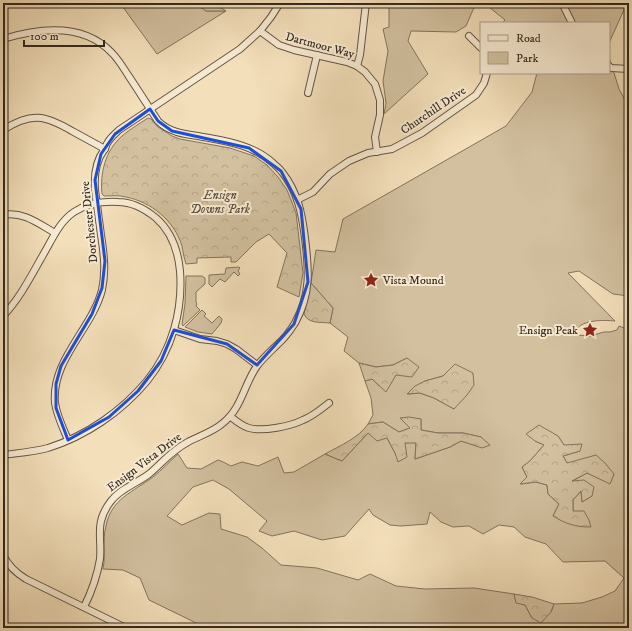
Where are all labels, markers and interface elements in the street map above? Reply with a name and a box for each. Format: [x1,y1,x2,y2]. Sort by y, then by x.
scale bar [24,22,104,48]
legend [480,22,610,74]
text: 100 m [30,29,59,44]
street label: Dartmoor Way [284,29,356,62]
text: Road [516,31,541,46]
text: Park [516,51,538,66]
street label: Churchill Drive [398,83,469,138]
street label: Dorchester Drive [78,180,101,264]
park label: Ensign Downs Park [190,188,250,217]
place icon: Vista Mound [362,271,380,289]
place label: Vista Mound [382,273,444,288]
place icon: Ensign Peak [581,321,599,339]
place label: Ensign Peak [519,323,578,338]
street label: Ensign Vista Drive [104,429,185,495]

